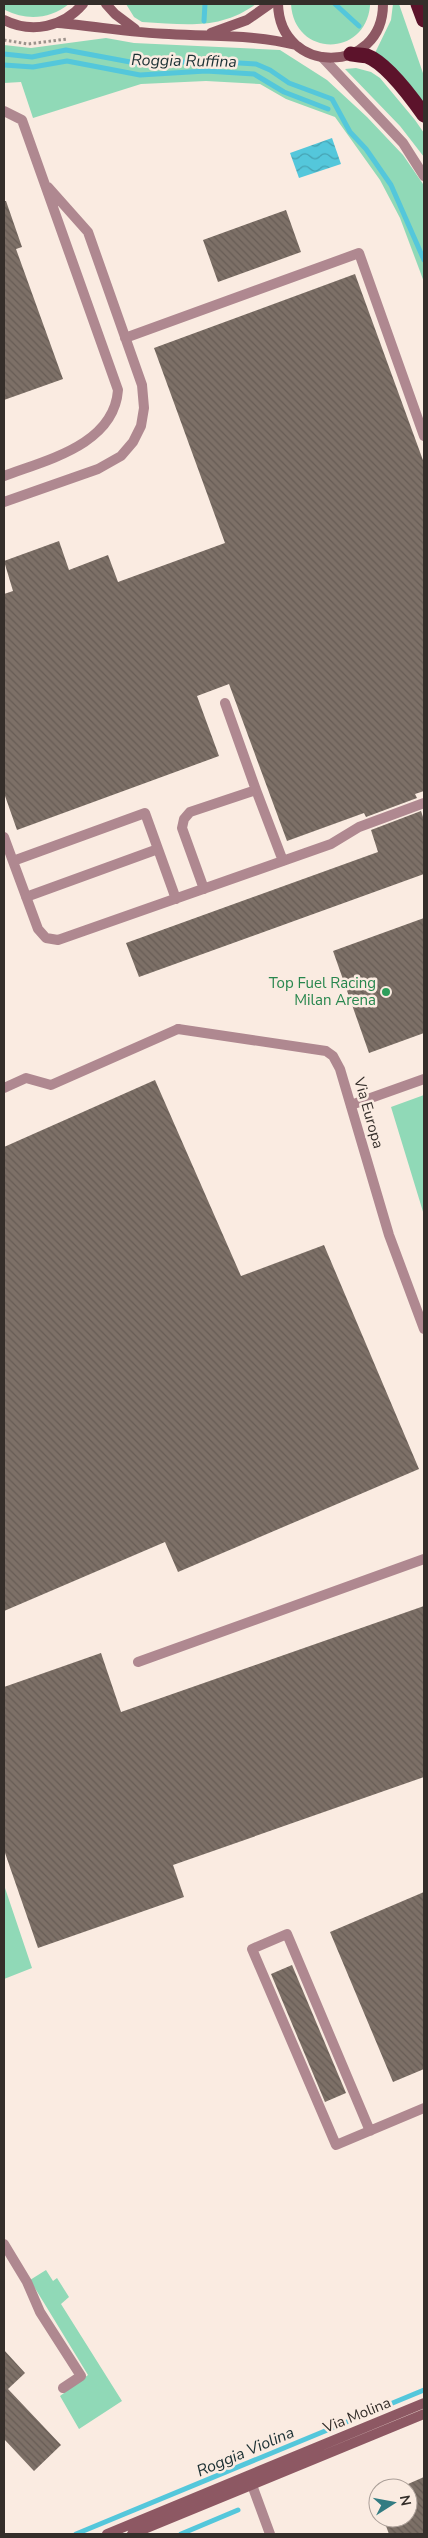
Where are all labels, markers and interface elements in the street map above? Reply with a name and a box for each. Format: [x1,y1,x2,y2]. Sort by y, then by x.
water label: Roggia Ruffina [131,49,237,73]
place label: Top Fuel Racing Milan Arena [269,973,376,1010]
marker: Top Fuel Racing Milan Arena [380,986,392,998]
street label: Via Europa [349,1074,389,1151]
street label: Via Molina [319,2392,394,2438]
water label: Roggia Violina [193,2421,298,2482]
north arrow [368,2478,418,2528]
text: N [395,2494,416,2508]

